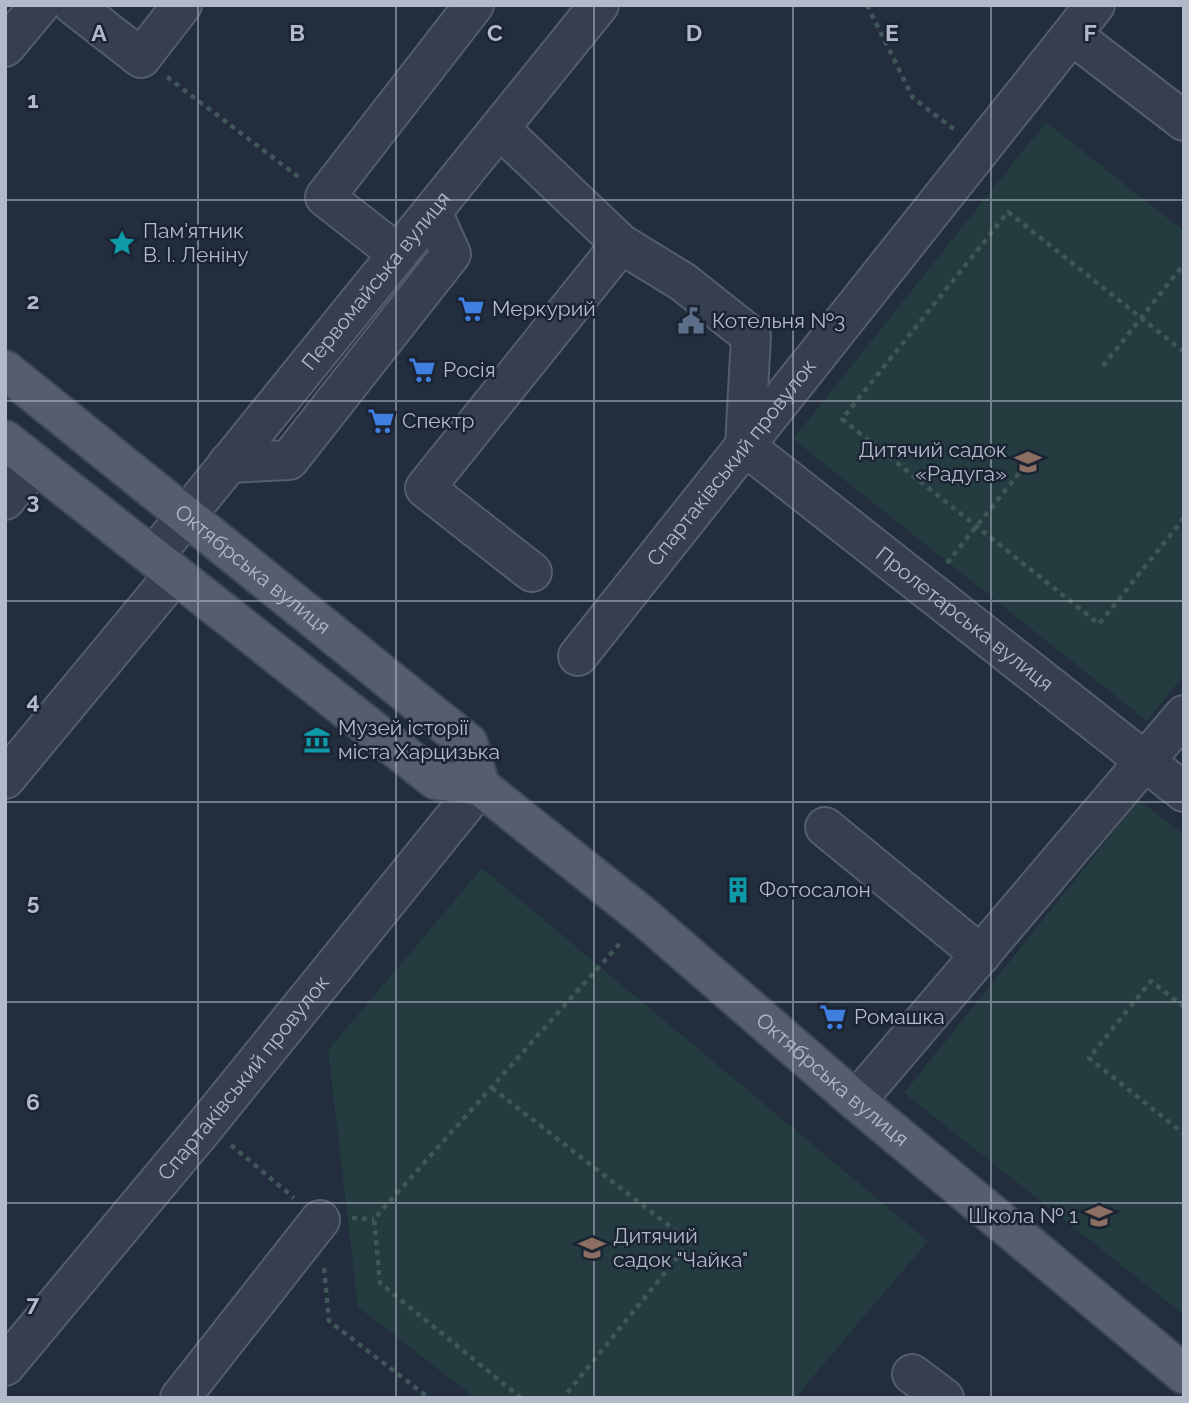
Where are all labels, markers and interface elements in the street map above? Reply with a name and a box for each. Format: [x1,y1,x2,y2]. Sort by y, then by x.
text: A [91,19,107,46]
text: B [289,19,305,46]
text: C [487,19,503,46]
text: D [686,19,702,46]
text: E [885,19,899,46]
text: F [1083,19,1097,46]
text: 1 [27,86,39,113]
street label: Первомайська вулиця [296,186,455,375]
place label: Пам'ятник В. І. Леніну [143,218,249,267]
place icon: Пам'ятник В. І. Леніну [107,228,137,258]
text: 2 [27,287,39,314]
supermarket icon: Меркурий [456,294,486,324]
place label: Меркурий [492,296,596,321]
public building icon: Котельня №3 [676,306,706,336]
place label: Котельня №3 [712,308,845,333]
street label: Спартаківський провулок [641,354,821,571]
supermarket icon: Росія [407,355,437,385]
place label: Росія [443,357,496,382]
supermarket icon: Спектр [366,406,396,436]
place label: Спектр [402,408,475,433]
place label: Дитячий садок «Радуга» [858,437,1007,486]
school or university icon: Дитячий садок «Радуга» [1013,447,1043,477]
text: 3 [27,487,39,514]
street label: Октябрська вулиця [170,499,336,639]
street label: Пролетарська вулиця [871,541,1058,696]
text: 4 [26,687,40,714]
place label: Музей історії міста Харцизька [338,715,500,764]
museum icon: Музей історії міста Харцизька [302,725,332,755]
building icon: Фотосалон [723,875,753,905]
place label: Фотосалон [759,877,871,902]
text: 5 [27,888,40,915]
street label: Спартаківський провулок [152,970,334,1185]
supermarket icon: Ромашка [818,1002,848,1032]
place label: Ромашка [854,1004,945,1029]
street label: Октябрська вулиця [751,1007,914,1151]
text: 6 [26,1088,40,1115]
school or university icon: Школа № 1 [1084,1201,1114,1231]
place label: Школа № 1 [968,1203,1078,1228]
place label: Дитячий садок "Чайка" [613,1223,748,1272]
school or university icon: Дитячий садок "Чайка" [577,1233,607,1263]
text: 7 [27,1289,40,1316]

